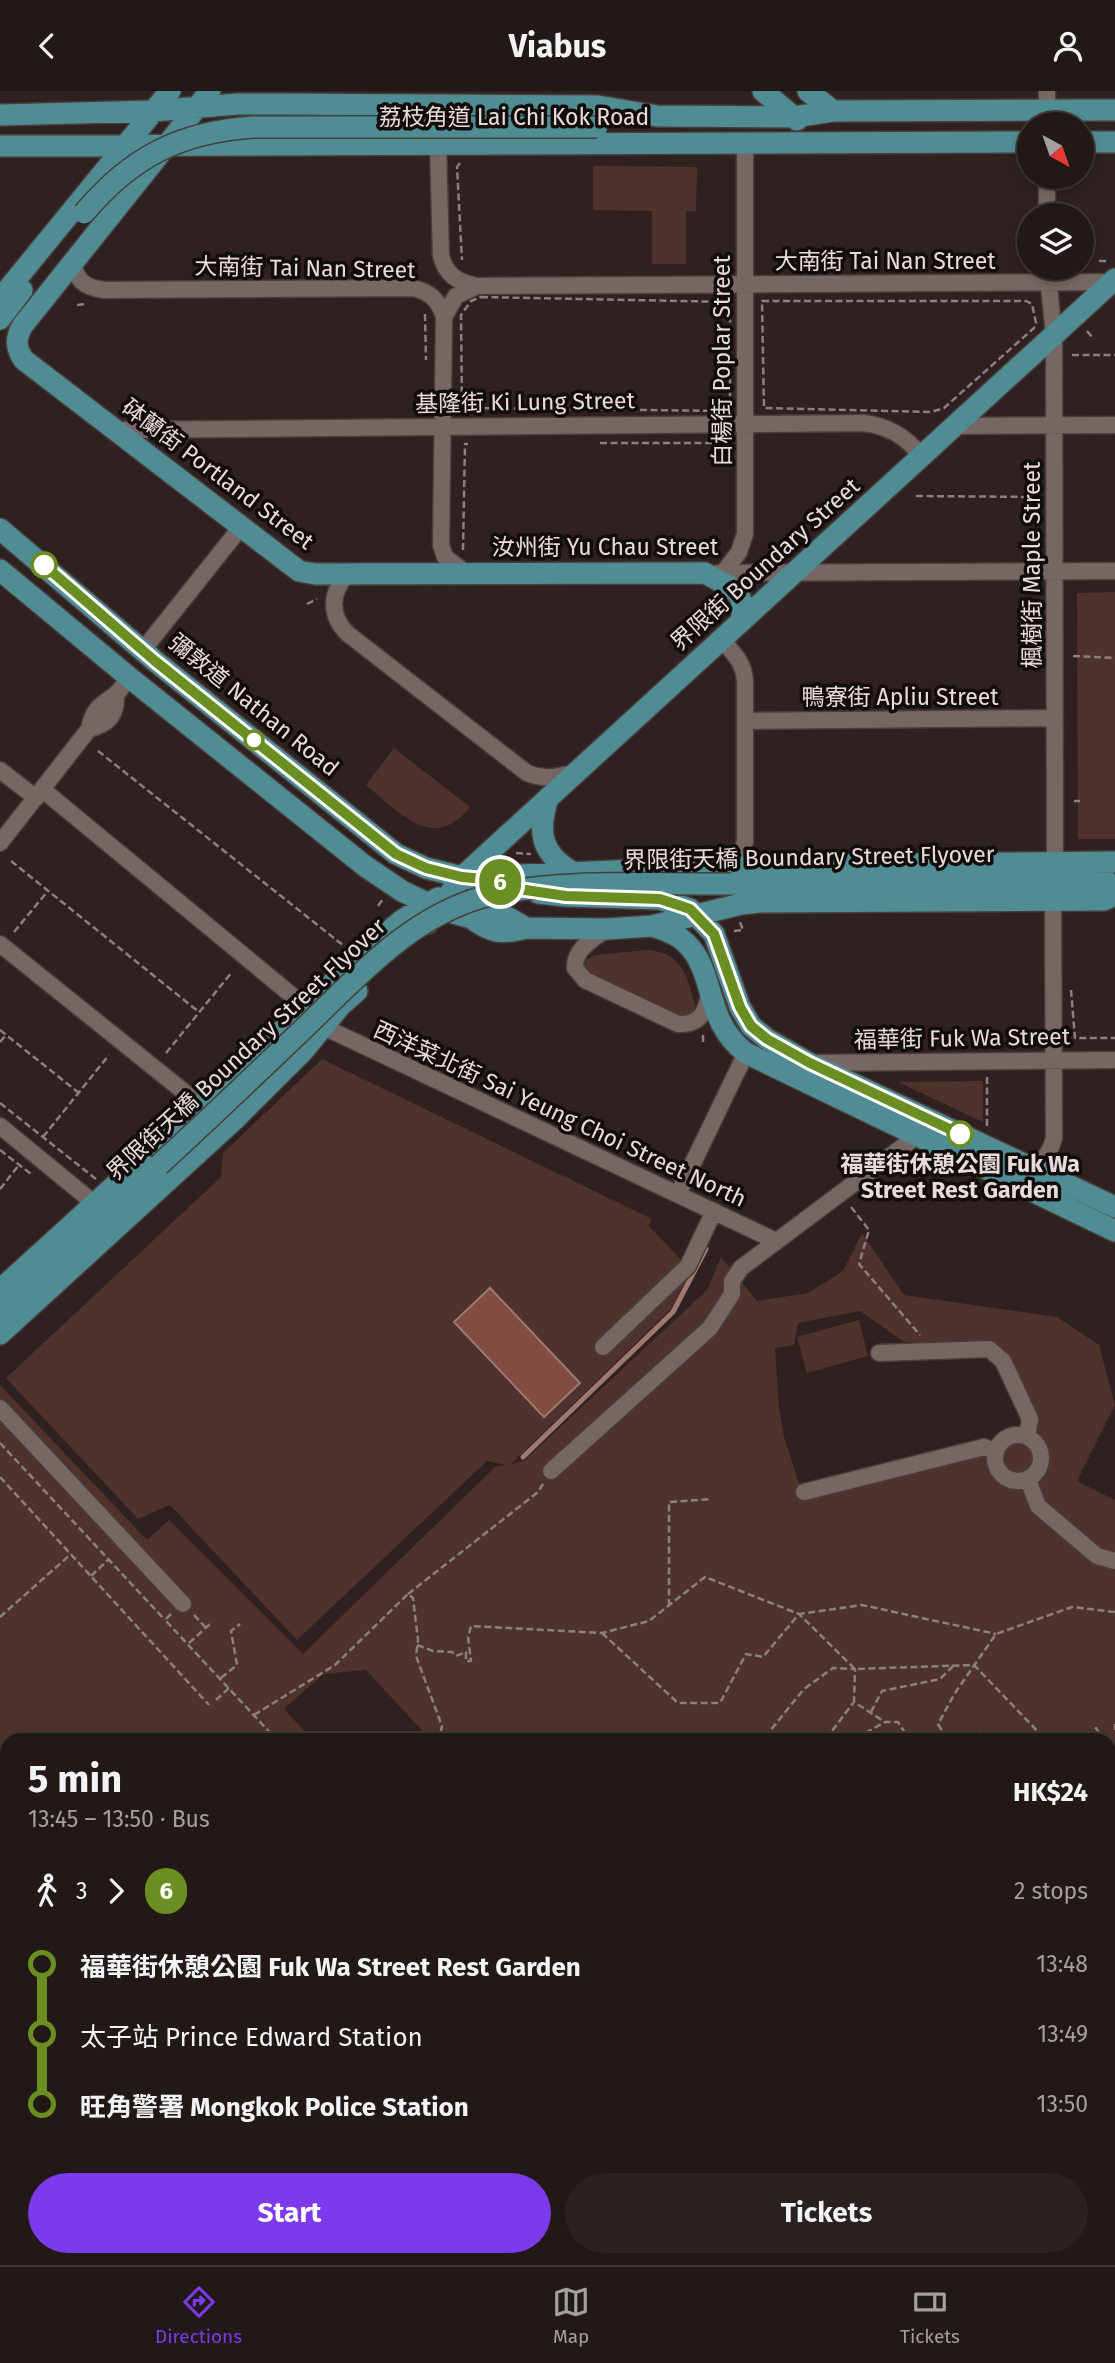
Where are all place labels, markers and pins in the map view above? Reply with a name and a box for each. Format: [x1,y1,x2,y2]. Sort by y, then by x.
unlabelled marker [31,552,57,578]
unlabelled marker [244,730,264,750]
marker: 福華街休憩公園 Fuk Wa Street Rest Garden [947,1121,973,1147]
place label: 福華街休憩公園 Fuk Wa Street Rest Garden [840,1150,1080,1204]

